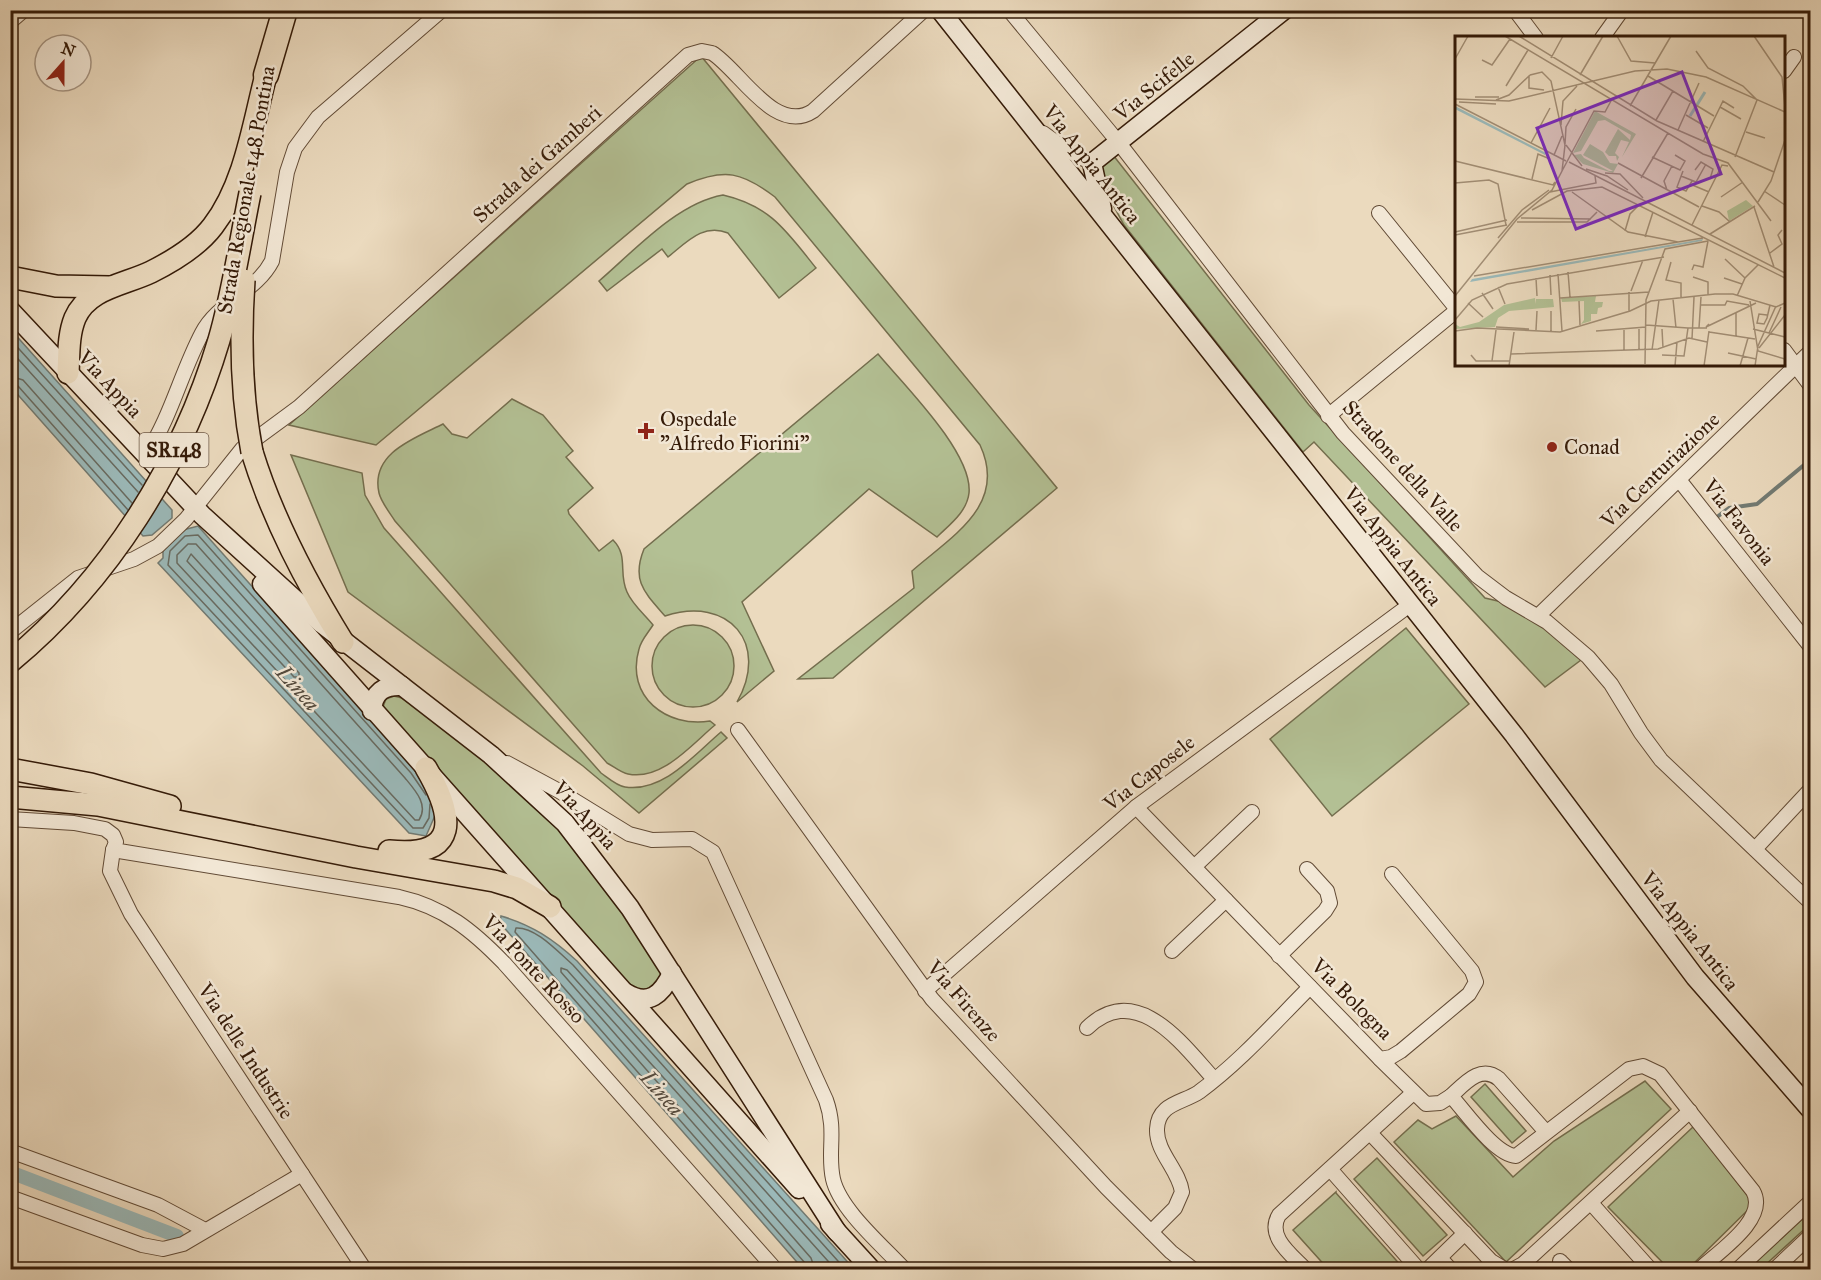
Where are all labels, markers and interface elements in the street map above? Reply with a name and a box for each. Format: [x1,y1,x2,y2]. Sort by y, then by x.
north arrow [33,33,93,93]
inset map [1455,36,1785,366]
text: N [58,38,78,61]
street label: Via Scifelle [1108,45,1200,127]
street label: Strada Regionale 148 Pontina [211,64,281,316]
street label: Via Appia Antica [1037,98,1147,229]
street label: Strada dei Gamberi [467,99,607,229]
street label: Via Appia [71,344,148,424]
street label: Stradone della Valle [1337,395,1469,537]
place label: Ospedale "Alfredo Fiorini" [660,406,810,456]
street label: Via Centuriazione [1594,406,1725,534]
marker: Ospedale "Alfredo Fiorini" [637,422,655,440]
road number: SR148 [140,433,208,467]
place label: Conad [1564,434,1620,460]
marker: Conad [1545,440,1559,454]
street label: Via Favonia [1697,473,1781,570]
street label: Via Appia Antica [1338,480,1448,611]
water label: Linea [270,659,326,717]
street label: Via Caposele [1097,729,1200,817]
street label: Via Appia [547,775,623,855]
street label: Via Appia Antica [1635,865,1745,996]
street label: Via Ponte Rosso [476,908,591,1029]
street label: Via Bologna [1305,952,1398,1045]
street label: Via Firenze [921,954,1007,1047]
street label: Via delle Industrie [192,977,300,1124]
water label: Linea [634,1064,690,1122]

